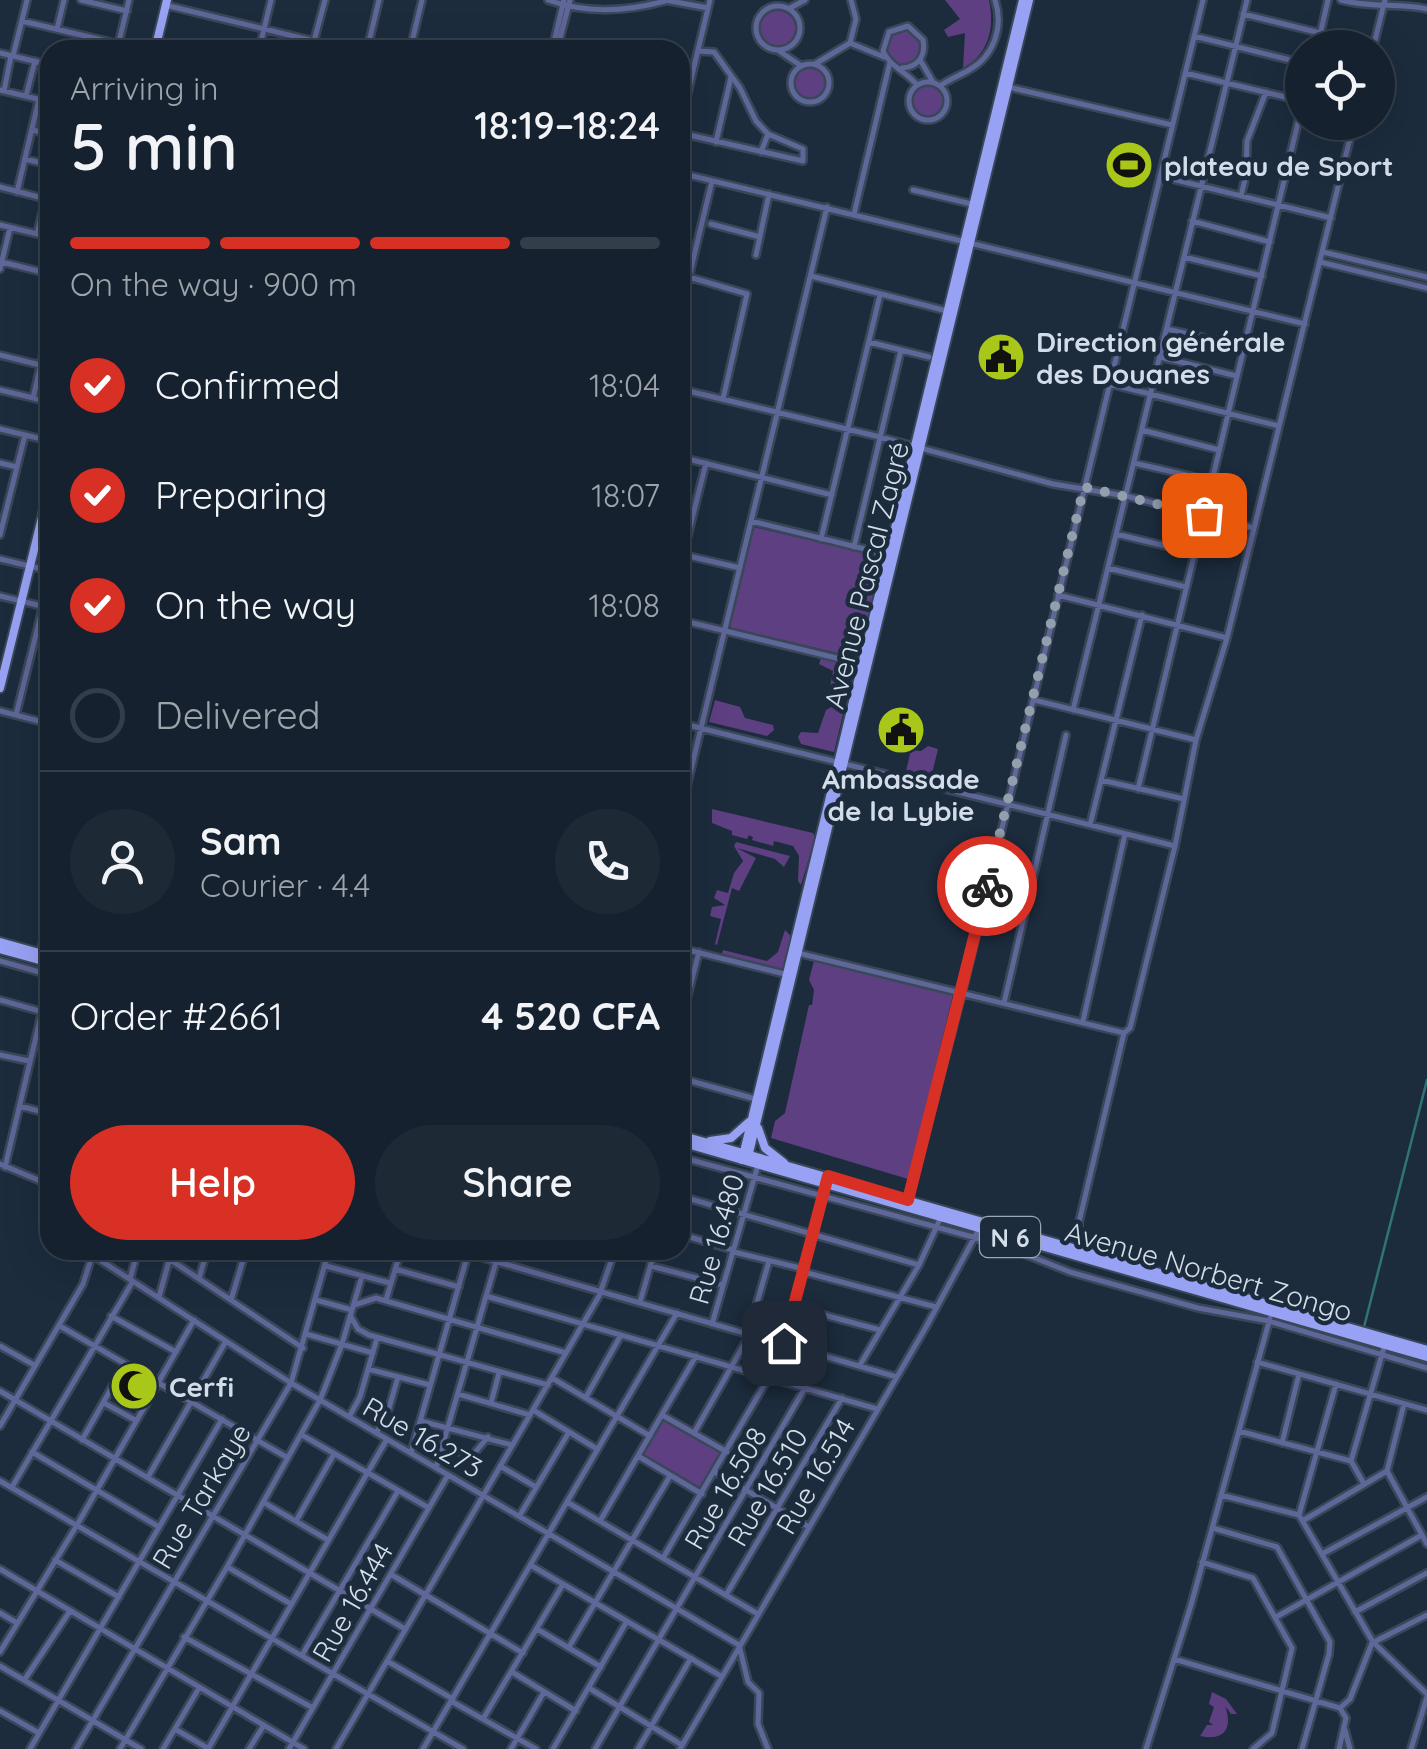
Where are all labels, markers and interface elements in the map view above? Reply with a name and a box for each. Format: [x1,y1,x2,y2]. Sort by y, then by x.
map controls [1285,30,1395,140]
button: locate [1285,30,1395,140]
text: Arriving in [70,68,219,108]
text: 18:19–18:24 [474,101,660,149]
text: 5 min [70,105,238,186]
sports icon: plateau de Sport [1103,139,1155,191]
place label: plateau de Sport [1164,148,1394,183]
text: On the way · 900 m [70,264,357,304]
place label: Direction générale des Douanes [1036,324,1286,391]
public building icon: Direction générale des Douanes [975,331,1027,383]
icon: check [70,358,125,413]
text: Confirmed [155,361,340,409]
text: 18:04 [589,365,660,405]
street label: Avenue Pascal Zagré [816,438,916,712]
icon: check [70,468,125,523]
text: Preparing [155,471,327,519]
pin [1162,473,1247,558]
text: 18:07 [591,475,660,515]
icon: bag [1177,488,1232,543]
icon: check [70,578,125,633]
text: On the way [155,581,356,629]
text: 18:08 [589,585,660,625]
text: Delivered [155,691,321,739]
public building icon: Ambassade de la Lybie [875,704,927,756]
place label: Ambassade de la Lybie [822,761,980,828]
button: person [70,809,175,914]
button: phone [555,809,660,914]
text: Sam [200,817,282,865]
courier [937,836,1037,936]
icon: bike [960,859,1015,914]
text: Courier · 4.4 [200,865,370,905]
text: Order #2661 [70,992,283,1040]
text: 4 520 CFA [481,992,660,1040]
button: Help [70,1125,355,1240]
button: Share [375,1125,660,1240]
street label: Rue 16.480 [681,1170,751,1308]
street label: Avenue Norbert Zongo [1061,1213,1357,1329]
road number: N 6 [980,1217,1040,1257]
pin [742,1301,827,1386]
icon: home [757,1316,812,1371]
mosque icon: Cerfi [108,1360,160,1412]
place label: Cerfi [169,1369,234,1404]
street label: Rue 16.273 [357,1389,489,1485]
street label: Rue 16.514 [768,1412,862,1540]
street label: Rue Tarkaye [144,1417,258,1575]
street label: Rue 16.508 [676,1421,774,1555]
street label: Rue 16.510 [719,1422,815,1552]
street label: Rue 16.444 [304,1536,400,1668]

